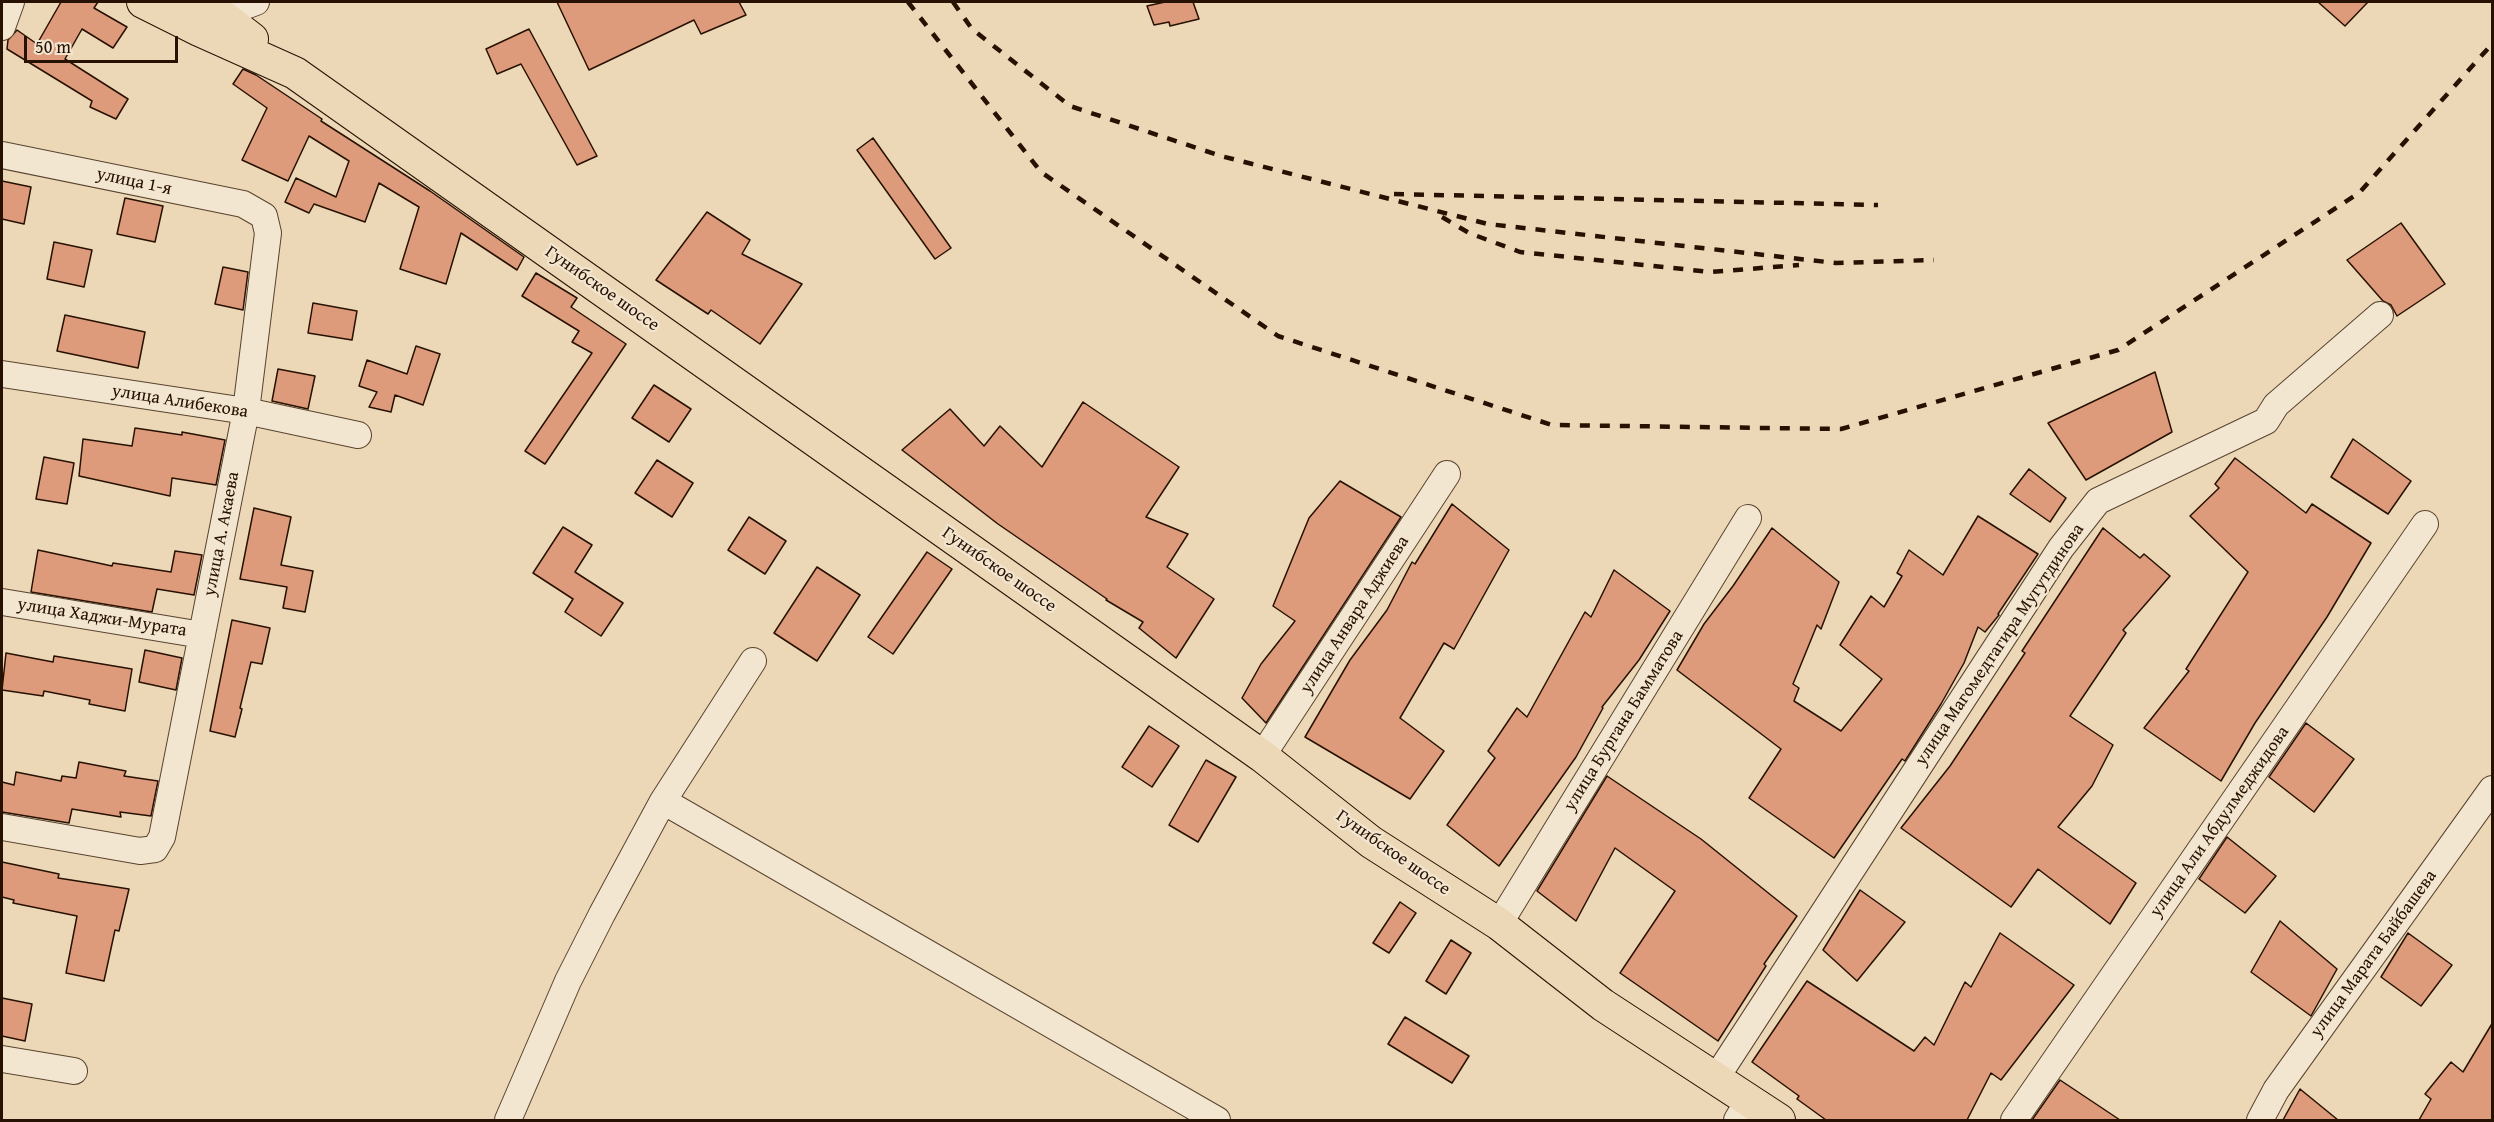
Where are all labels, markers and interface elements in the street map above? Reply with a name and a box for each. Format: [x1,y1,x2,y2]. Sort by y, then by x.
scale bar [27,24,182,62]
text: 50 m [35,33,71,60]
street label: улица 1-я [94,163,174,201]
street label: Гунибское шоссе [541,242,663,336]
street label: улица Алибекова [110,381,250,423]
street label: улица А. Акаева [199,470,245,598]
street label: улица Магомедтагира Мугутдинова [1911,520,2089,770]
street label: Гунибское шоссе [938,523,1060,617]
street label: улица Анвара Аджиева [1296,532,1414,698]
street label: улица Хаджи-Мурата [16,594,188,642]
street label: улица Бургана Бамматова [1559,627,1689,815]
street label: улица Али Абдулмеджидова [2146,722,2294,922]
street label: Гунибское шоссе [1332,806,1454,900]
street label: улица Марата Байбашева [2306,866,2442,1042]

